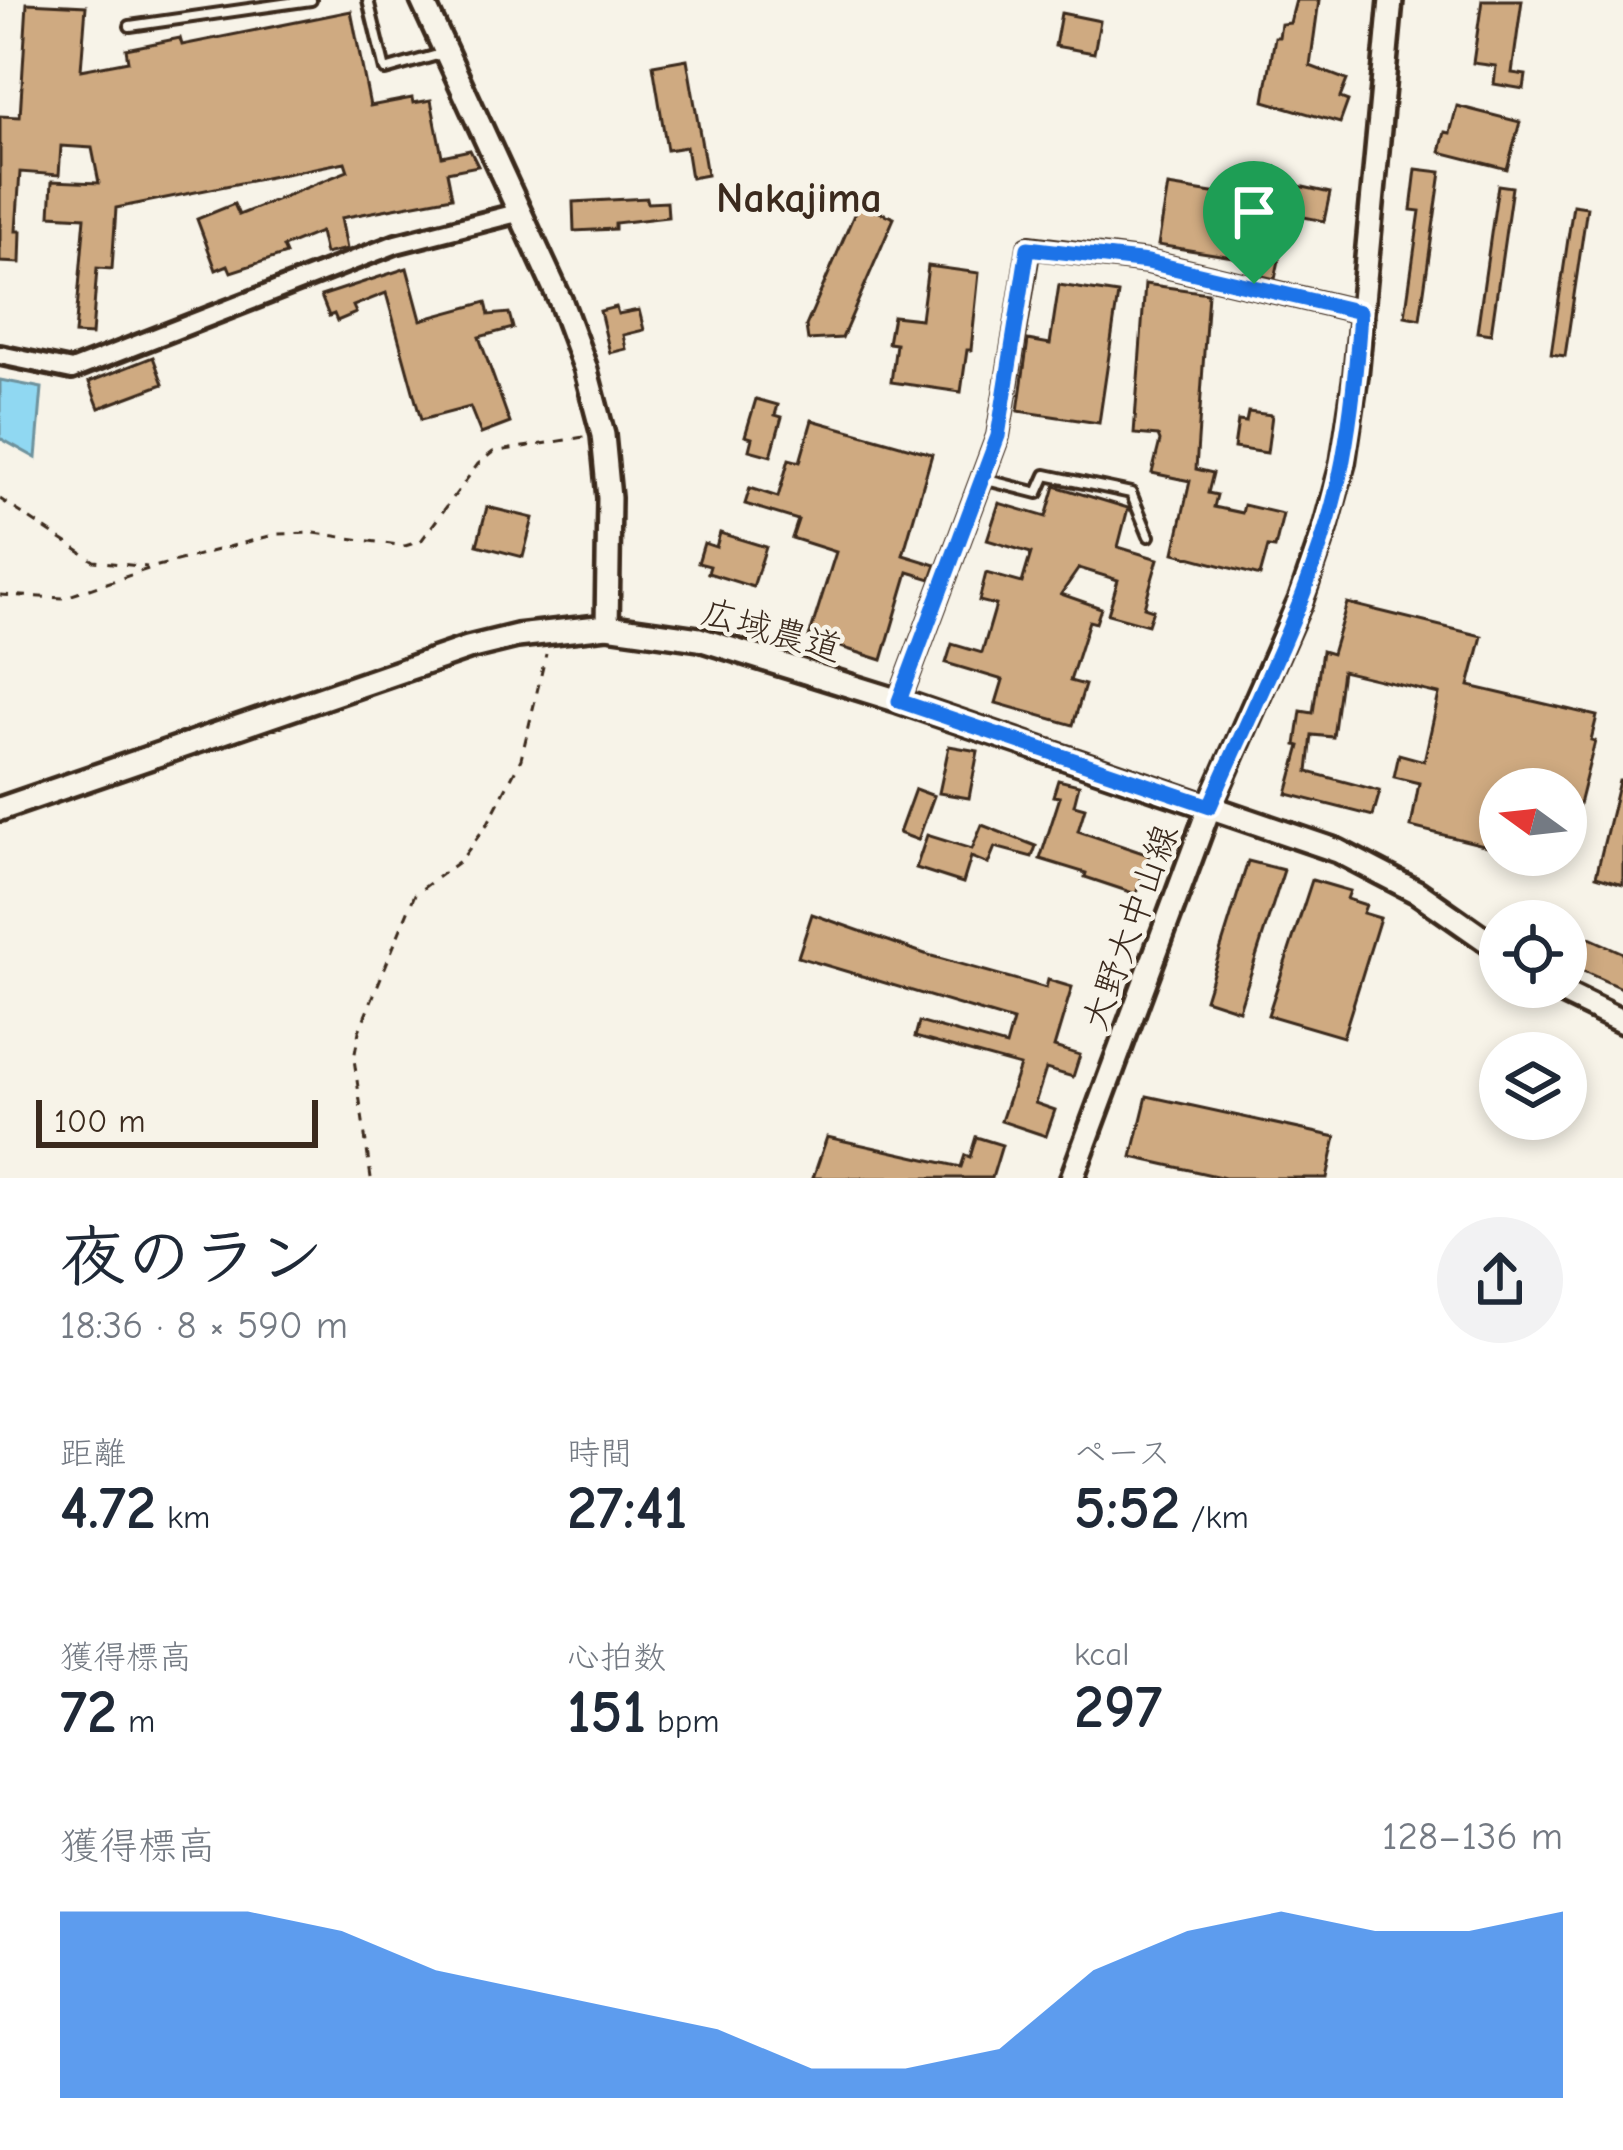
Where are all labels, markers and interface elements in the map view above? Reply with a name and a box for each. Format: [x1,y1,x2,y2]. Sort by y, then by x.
pin [1203,161,1305,284]
district label: Nakajima [716,174,882,223]
icon: arrive [1221,179,1287,245]
street label: 広域農道 [697,591,846,670]
north arrow [1479,768,1587,876]
map controls [1479,768,1587,1140]
street label: 大野大中山線 [1074,819,1187,1036]
button: locate [1479,900,1587,1008]
button: layers [1479,1032,1587,1140]
scale bar [36,1094,318,1147]
text: 100 m [54,1102,146,1140]
button: share [1437,1217,1563,1343]
text: 夜のラン [60,1220,324,1296]
text: 18:36 · 8 × 590 m [60,1303,348,1348]
text: 距離 [60,1434,126,1472]
text: 時間 [567,1434,633,1472]
text: ペース [1074,1434,1171,1472]
text: 4.72 [60,1474,156,1543]
text: 27:41 [567,1474,687,1543]
text: 5:52 [1074,1474,1180,1543]
text: km [156,1498,210,1536]
text: /km [1180,1498,1249,1536]
text: kcal [1074,1635,1129,1673]
text: 獲得標高 [60,1638,192,1676]
text: 心拍数 [567,1638,666,1676]
text: 297 [1074,1673,1162,1742]
text: 72 [60,1678,117,1747]
text: 151 [567,1678,646,1747]
text: m [117,1702,155,1740]
text: bpm [646,1702,720,1740]
text: 128–136 m [1382,1814,1563,1859]
text: 獲得標高 [60,1824,216,1869]

